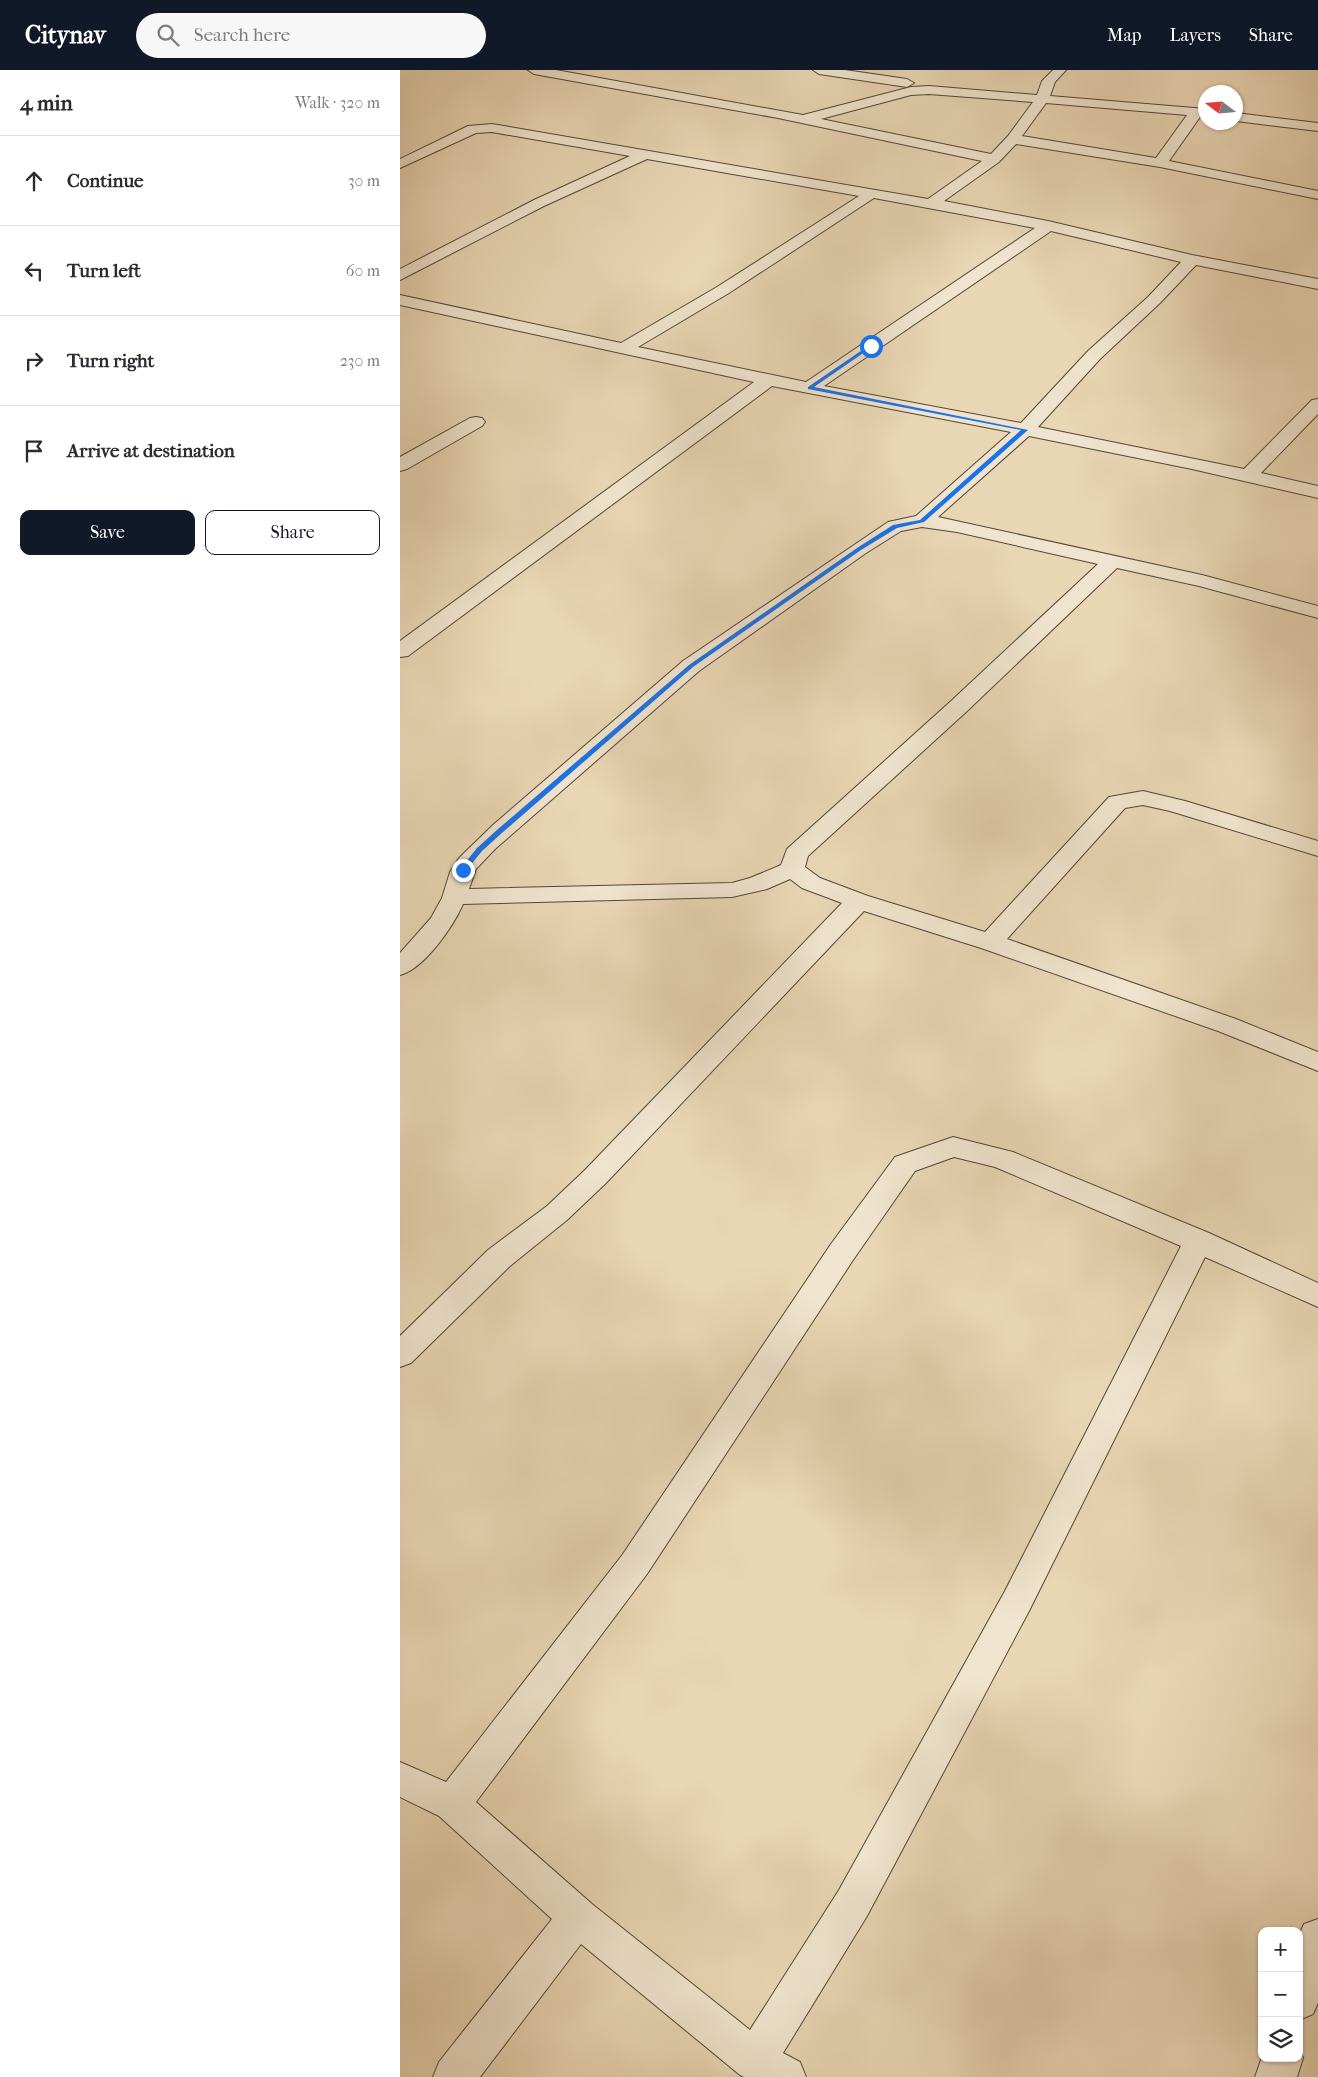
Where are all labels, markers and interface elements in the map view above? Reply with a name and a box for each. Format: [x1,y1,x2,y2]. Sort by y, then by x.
search box [136,13,486,58]
text: Citynav [25,21,106,49]
icon: search [154,21,182,49]
text: Search here [194,24,290,46]
text: Map [1107,25,1141,46]
text: Layers [1169,25,1221,46]
text: Share [1249,25,1293,46]
north arrow [1198,85,1243,130]
text: 4 min [20,91,73,115]
text: Walk · 320 m [295,93,380,112]
icon: ahead [20,167,48,195]
text: Continue [67,170,143,192]
text: 30 m [348,171,380,190]
icon: left [20,257,48,285]
text: Turn left [67,260,141,282]
text: 60 m [346,261,380,280]
route start [860,335,883,358]
icon: right [20,347,48,375]
text: Turn right [67,350,154,372]
text: 230 m [340,351,380,370]
icon: arrive [20,437,48,465]
text: Arrive at destination [67,440,235,462]
button: Save [20,510,195,555]
button: Share [205,510,380,555]
route end [452,859,475,882]
map controls [1258,1927,1303,2062]
button: + [1258,1927,1303,1972]
button: − [1258,1972,1303,2017]
button: layers [1258,2017,1303,2062]

